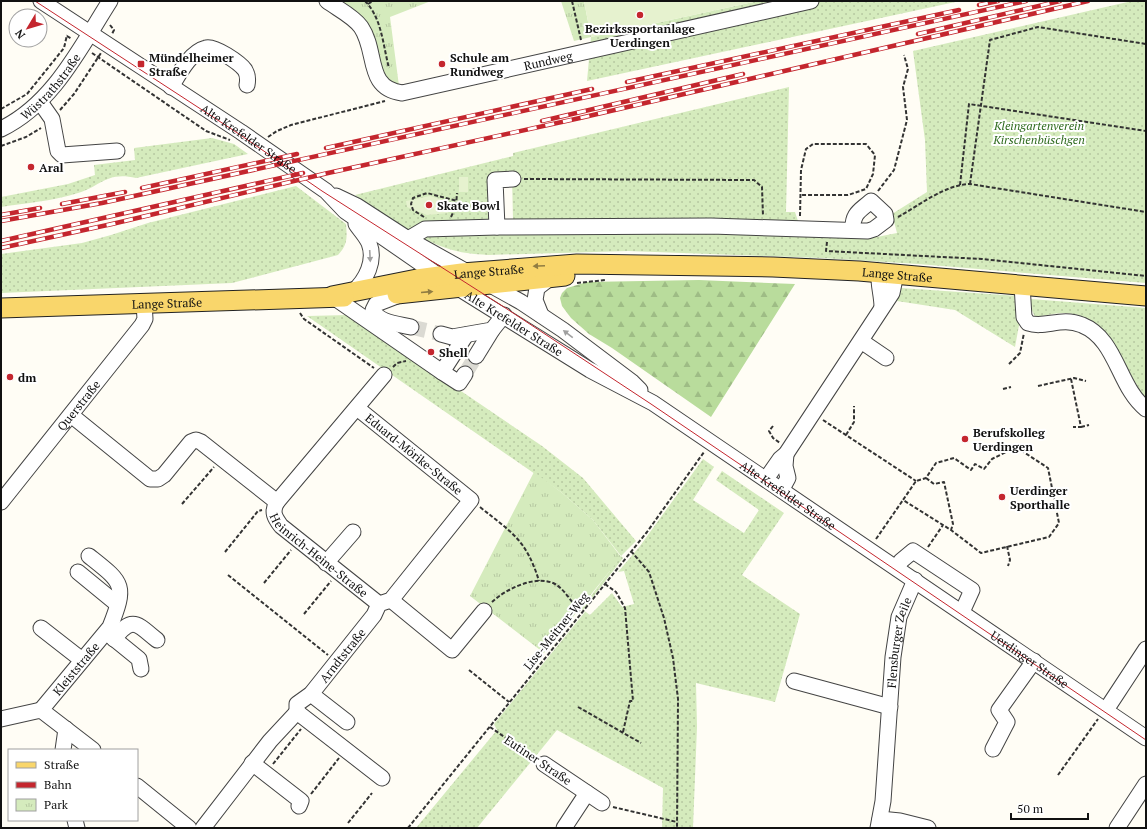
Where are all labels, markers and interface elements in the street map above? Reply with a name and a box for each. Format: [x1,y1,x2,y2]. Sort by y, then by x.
north arrow [8,8,48,48]
marker: Bezirkssportanlage Uerdingen [635,10,645,20]
place label: Bezirkssportanlage Uerdingen [585,21,696,50]
text: N [12,26,28,42]
street label: Rundweg [522,47,574,73]
street label: Wüstrathstraße [17,50,83,122]
place label: Mündelheimer Straße [149,50,235,79]
place label: Schule am Rundweg [450,50,509,79]
marker: Mündelheimer Straße [136,59,146,69]
marker: Schule am Rundweg [437,59,447,69]
street label: Alte Krefelder Straße [198,100,300,176]
park label: Kleingartenverein Kirschenbüschgen [992,118,1085,147]
place label: Aral [39,160,64,175]
marker: Aral [26,162,36,172]
place label: Skate Bowl [437,198,500,213]
marker: Skate Bowl [424,200,434,210]
one-way arrow [367,250,374,262]
street label: Lange Straße [453,261,524,282]
one-way arrow [533,262,545,269]
street label: Lange Straße [862,264,933,285]
street label: Alte Krefelder Straße [462,287,566,359]
one-way arrow [421,288,433,295]
street label: Lange Straße [132,294,202,311]
one-way arrow [563,330,574,338]
place label: Shell [439,345,468,360]
marker: Shell [426,347,436,357]
place label: dm [18,370,36,385]
marker: dm [5,372,15,382]
street label: Querstraße [54,377,103,433]
street label: Eduard-Mörike-Straße [362,410,466,498]
place label: Berufskolleg Uerdingen [973,425,1045,454]
marker: Berufskolleg Uerdingen [960,434,970,444]
street label: Alte Krefelder Straße [737,457,839,533]
place label: Uerdinger Sporthalle [1010,483,1070,512]
marker: Uerdinger Sporthalle [997,492,1007,502]
street label: Heinrich-Heine-Straße [267,511,371,600]
street label: Lise-Meitner-Weg [520,589,592,673]
street label: Flensburger Zeile [883,595,914,689]
street label: Arndtstraße [316,625,368,685]
street label: Uerdinger Straße [988,627,1072,691]
street label: Kleiststraße [49,639,102,698]
street label: Eutiner Straße [502,732,574,788]
legend [8,749,138,821]
text: Straße [44,757,79,772]
text: Bahn [44,777,72,792]
scale bar [1011,795,1088,821]
text: Park [44,797,69,812]
text: 50 m [1017,801,1044,816]

